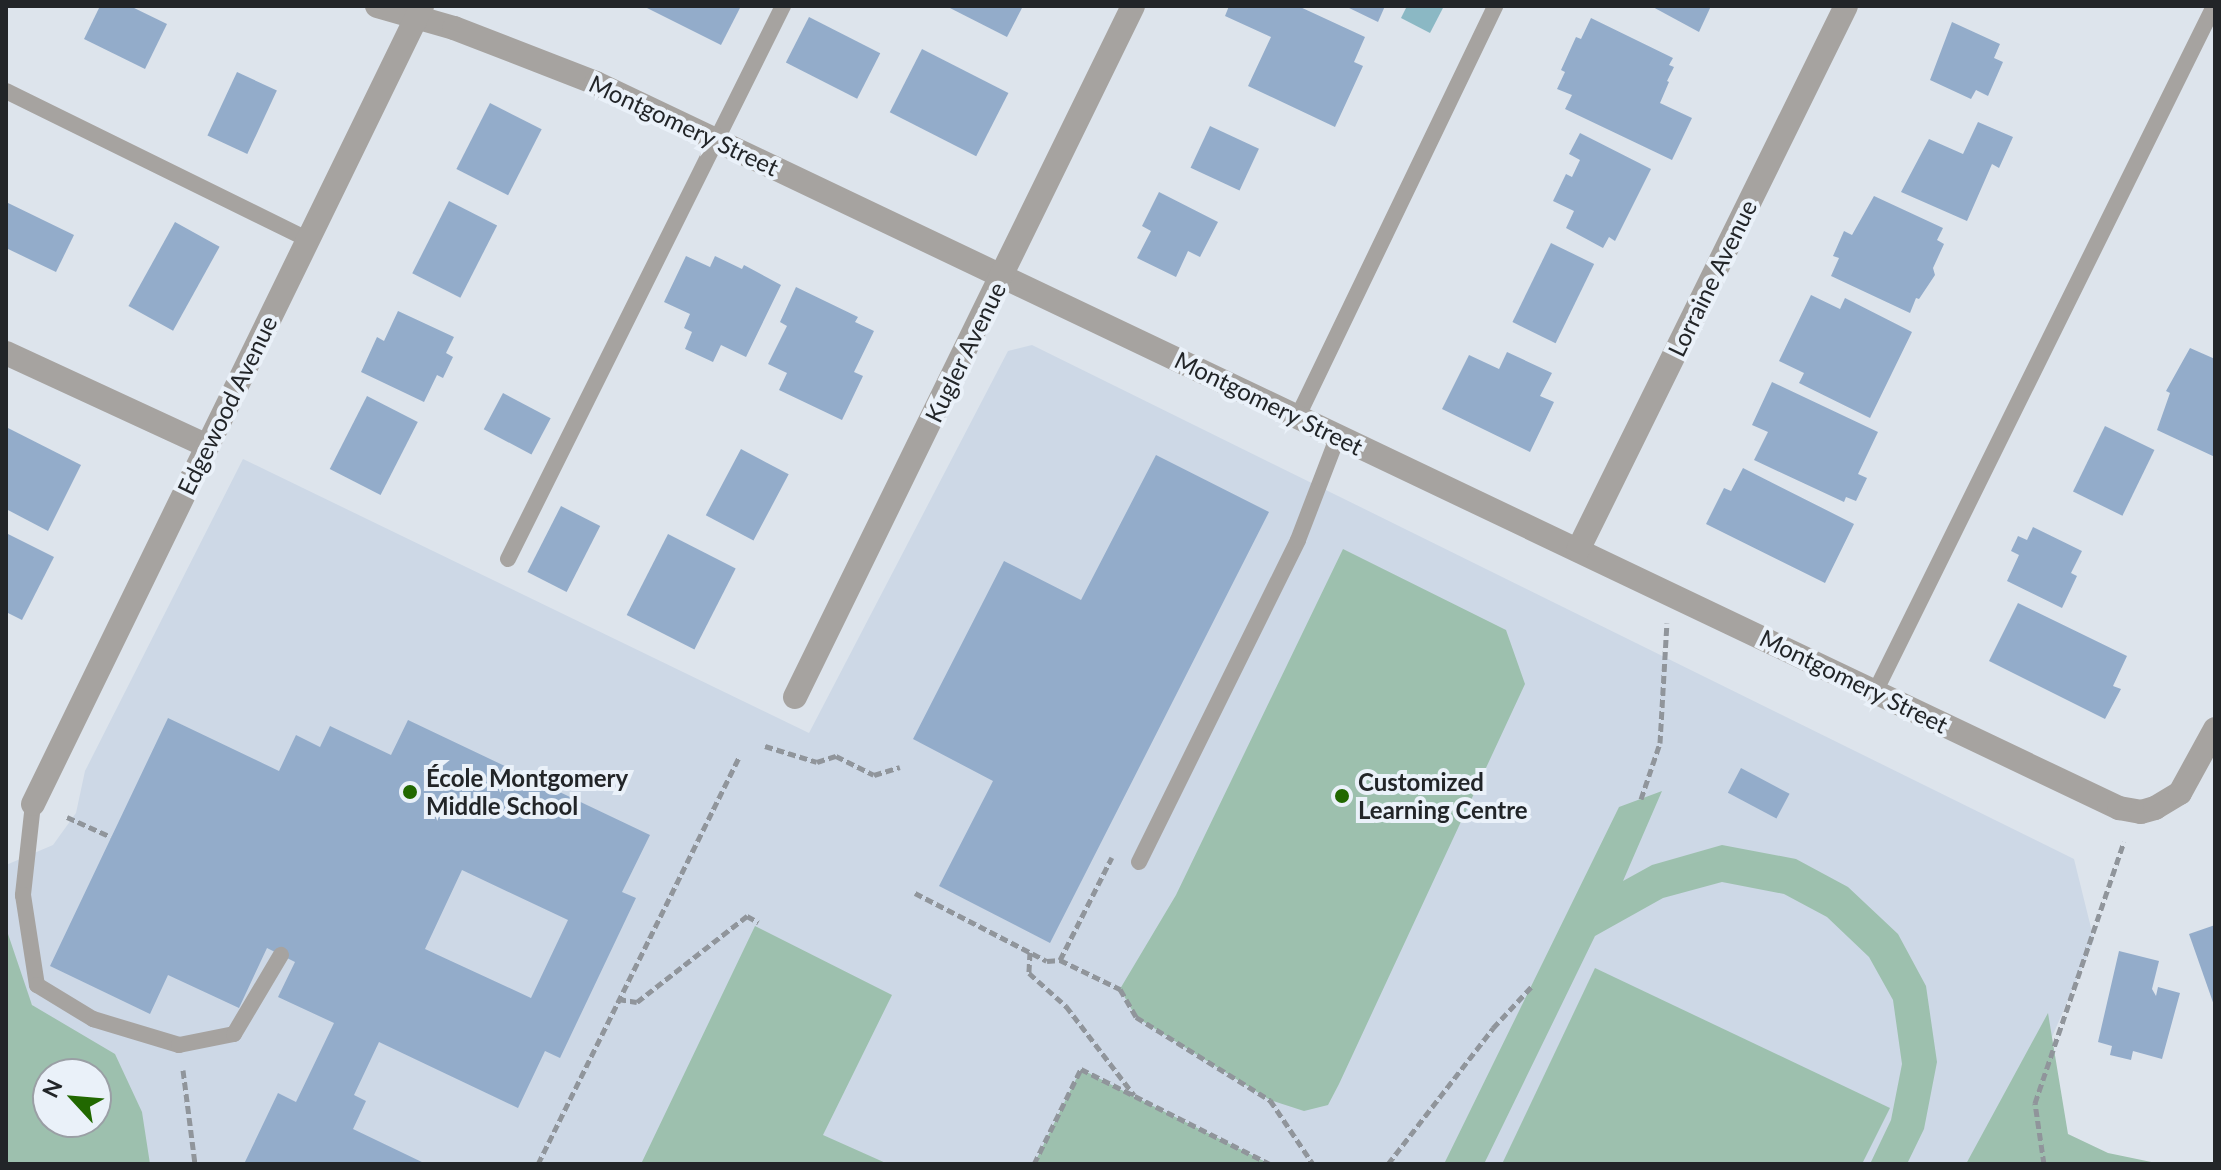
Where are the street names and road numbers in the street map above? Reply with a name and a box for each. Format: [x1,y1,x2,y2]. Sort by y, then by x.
street label: Montgomery Street [585,68,783,182]
street label: Lorraine Avenue [1661,195,1763,361]
street label: Kugler Avenue [918,277,1012,427]
street label: Edgewood Avenue [171,310,283,500]
street label: Montgomery Street [1170,345,1368,461]
street label: Montgomery Street [1755,623,1953,739]

